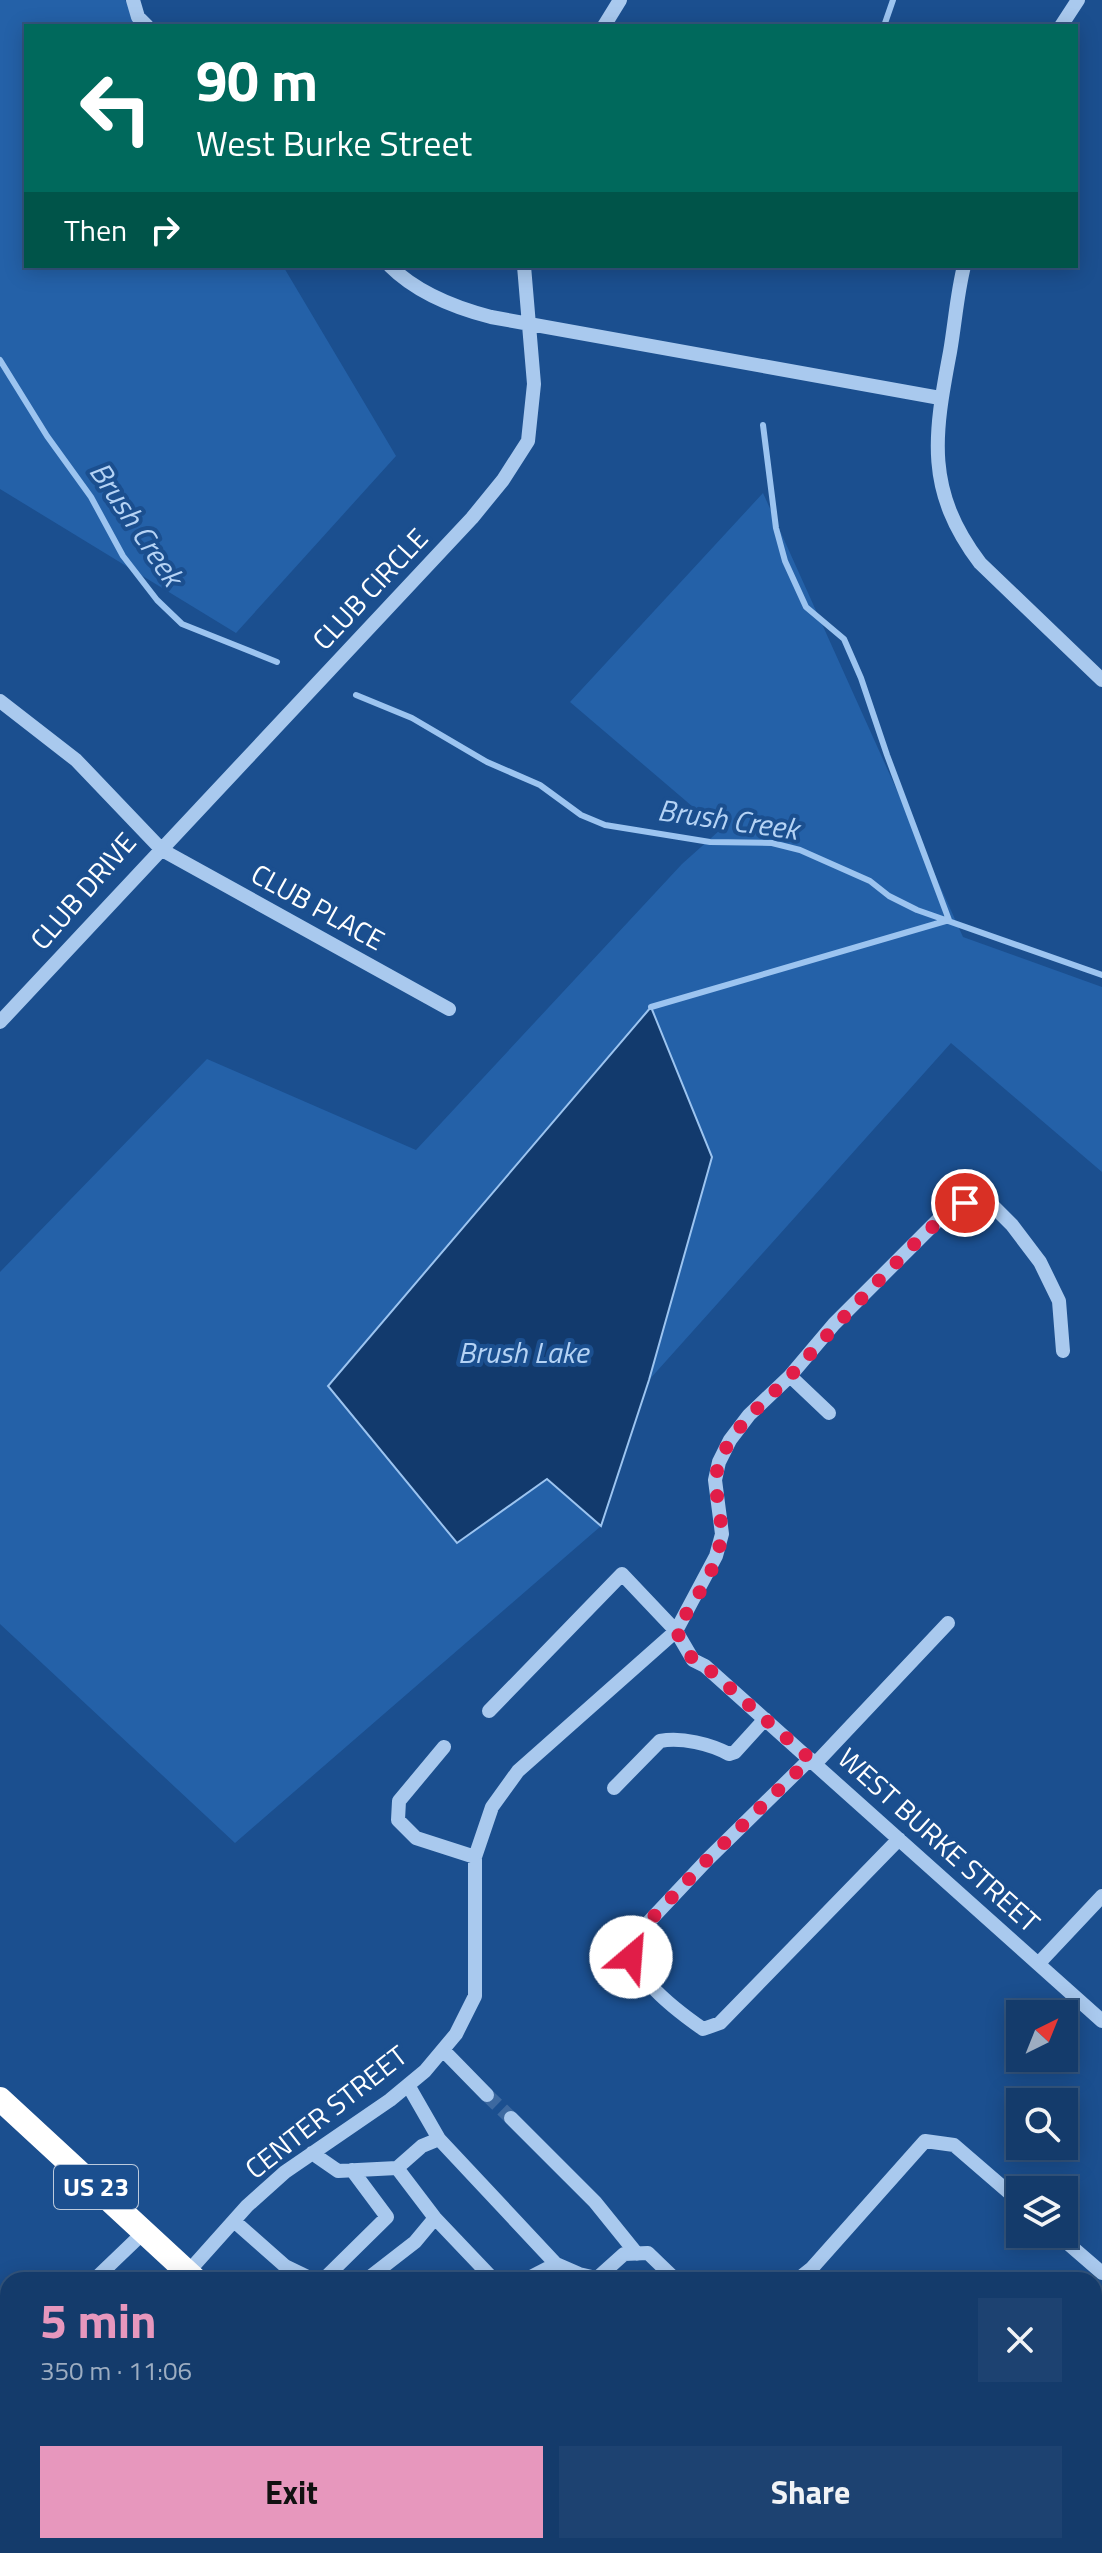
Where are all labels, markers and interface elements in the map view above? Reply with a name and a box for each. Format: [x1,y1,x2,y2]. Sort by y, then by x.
text: 90 m [196,38,318,123]
icon: left [64,56,168,160]
text: West Burke Street [196,115,472,170]
text: Then [64,207,127,253]
icon: right [143,208,187,252]
water label: Brush Creek [78,452,197,598]
street label: CLUB CIRCLE [302,518,438,659]
water label: Brush Creek [655,786,805,852]
street label: CLUB DRIVE [19,822,146,959]
street label: CLUB PLACE [244,852,393,961]
pin [931,1169,999,1237]
icon: arrive [943,1181,987,1225]
water label: Brush Lake [458,1329,590,1375]
street label: WEST BURKE STREET [829,1737,1050,1943]
position arrow [589,1915,673,1999]
north arrow [1006,2000,1078,2072]
map controls [1006,2000,1078,2248]
street label: CENTER STREET [235,2034,416,2189]
button: search [1006,2088,1078,2160]
road number: US 23 [54,2165,138,2209]
button: layers [1006,2176,1078,2248]
text: 5 min [40,2284,157,2357]
button: close [978,2298,1062,2382]
text: 350 m · 11:06 [40,2351,192,2390]
button: Exit [40,2446,543,2538]
button: Share [559,2446,1062,2538]

